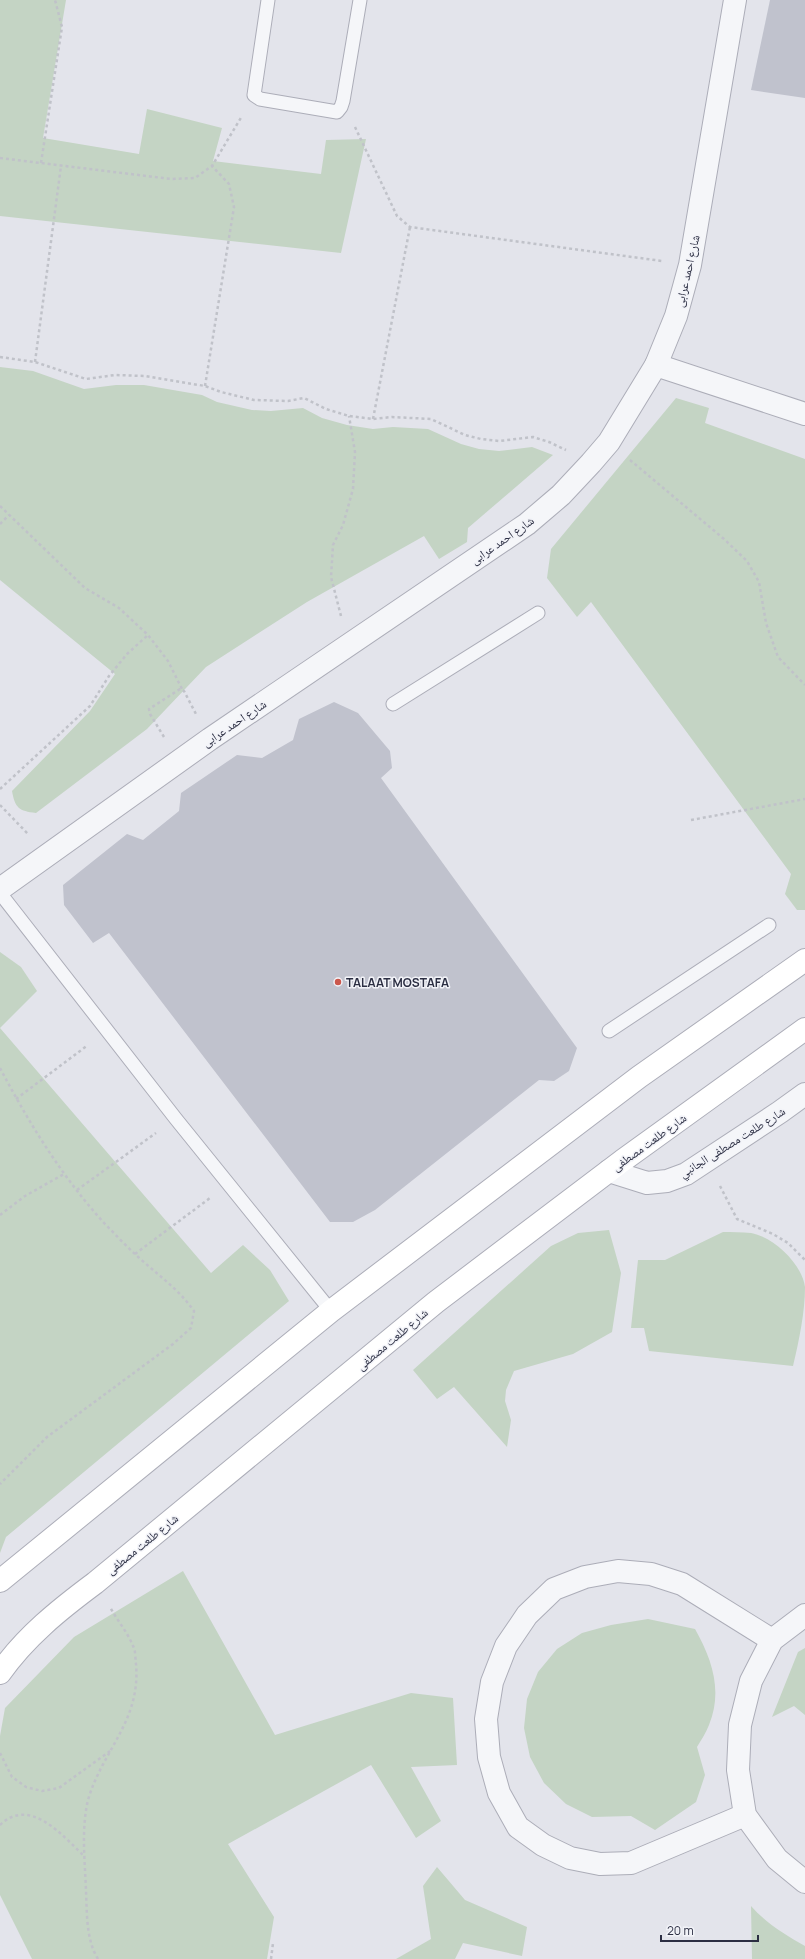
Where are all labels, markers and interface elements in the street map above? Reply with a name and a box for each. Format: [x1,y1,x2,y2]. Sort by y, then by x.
street label: شارع احمد عرابى [670,233,704,309]
street label: شارع احمد عرابى [467,512,537,568]
street label: شارع احمد عرابى [199,695,270,751]
place label: TALAAT MOSTAFA [346,974,449,991]
marker: TALAAT MOSTAFA [333,977,343,987]
street label: شارع طلعت مصطفى الجانبي [676,1102,790,1183]
street label: شارع طلعت مصطفى [608,1109,690,1175]
street label: شارع طلعت مصطفى [353,1304,431,1374]
street label: شارع طلعت مصطفى [102,1509,182,1578]
scale bar [661,1917,758,1943]
text: 20 m [667,1922,694,1939]

